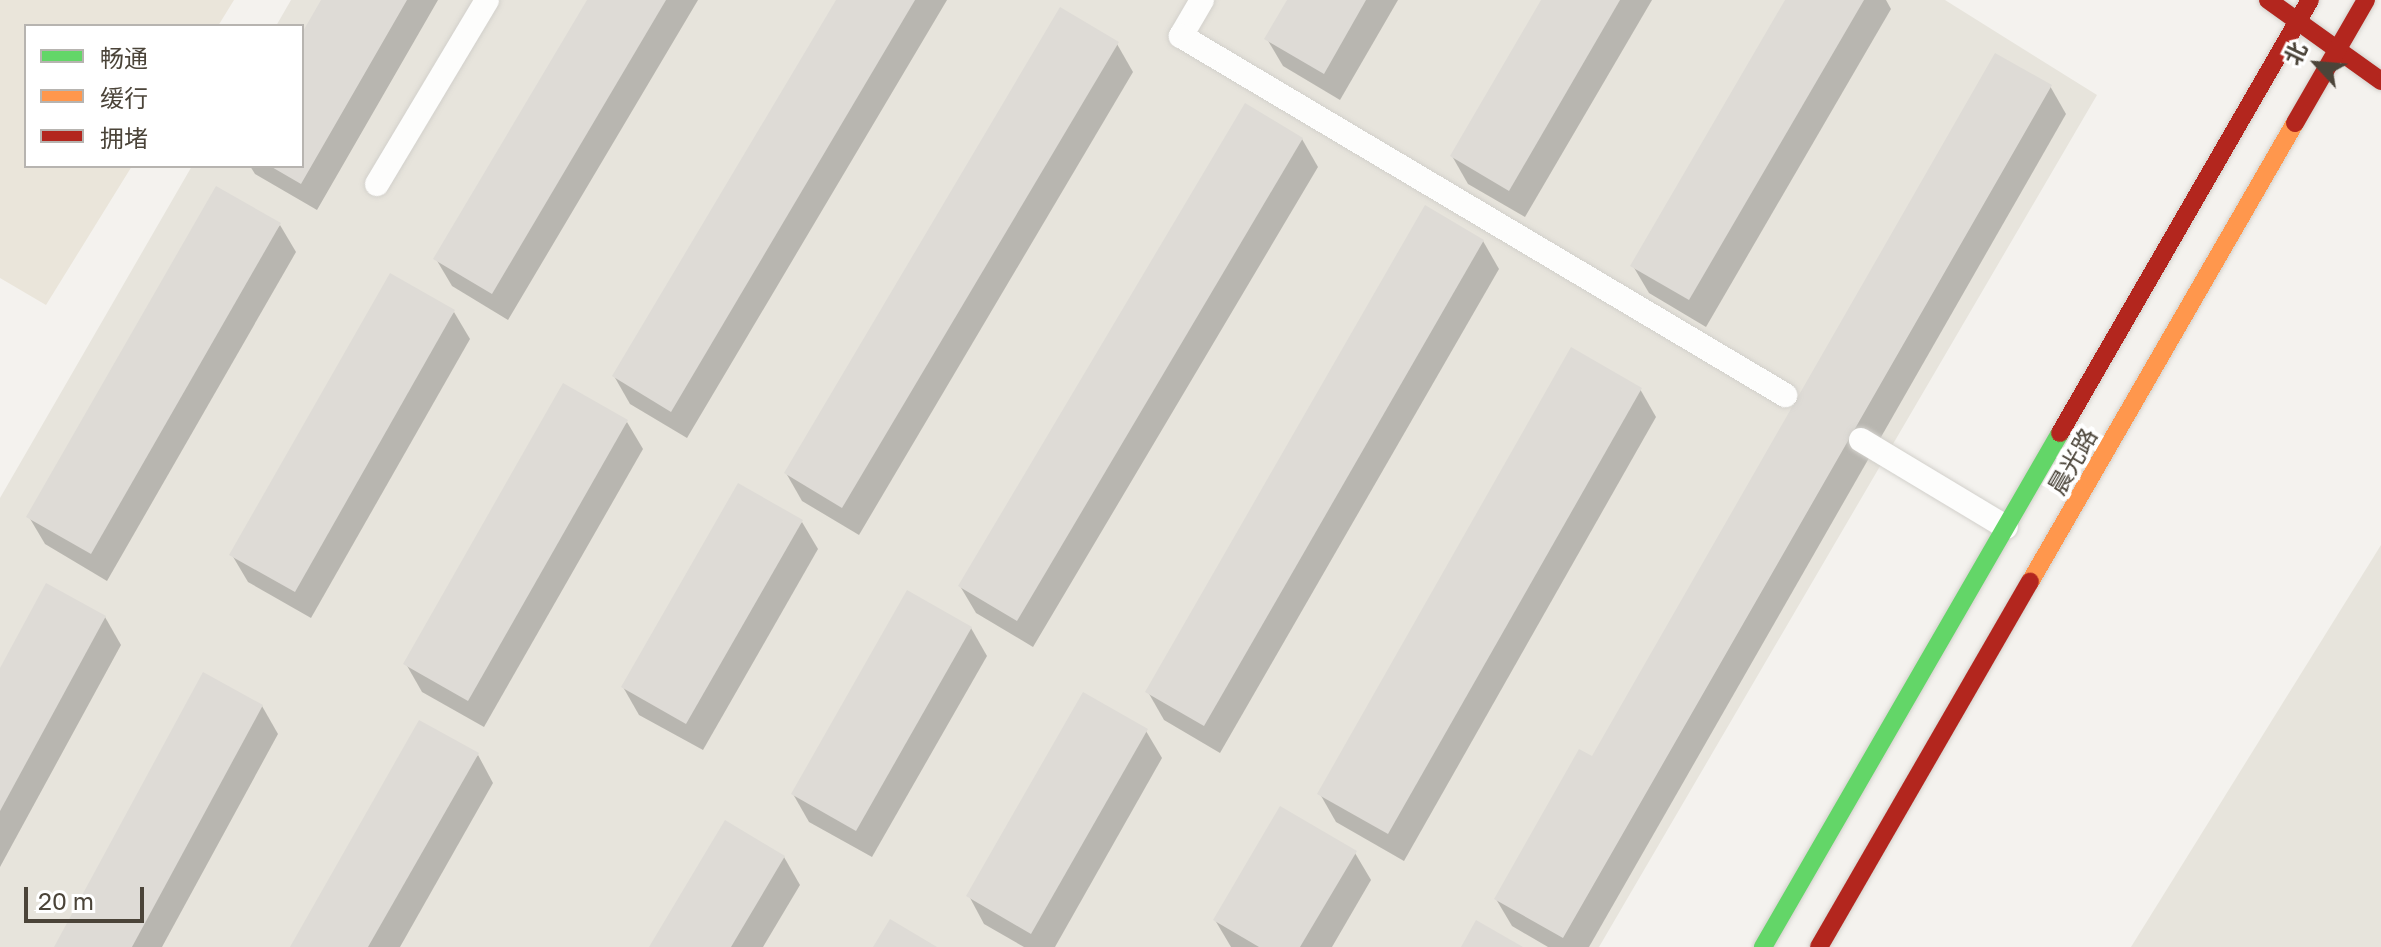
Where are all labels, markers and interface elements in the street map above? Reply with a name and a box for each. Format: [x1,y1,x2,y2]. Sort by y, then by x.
legend [24,24,304,168]
north arrow [2277,24,2357,104]
text: 北 [2278,37,2312,69]
text: 畅通 [100,43,148,72]
text: 缓行 [100,83,148,112]
text: 拥堵 [100,123,148,152]
street label: 晨光路 [2042,423,2102,499]
scale bar [28,871,148,921]
text: 20 m [38,886,94,915]

